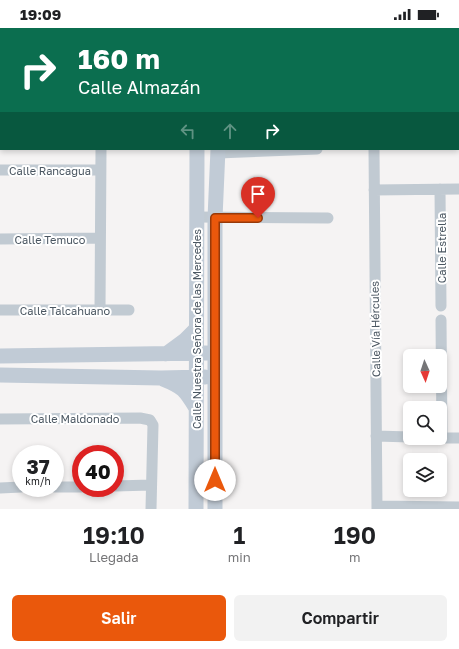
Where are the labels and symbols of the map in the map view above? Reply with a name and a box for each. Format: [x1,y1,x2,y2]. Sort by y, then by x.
street label: Calle Rancagua [9,164,91,177]
pin [241,177,275,218]
street label: Calle Estrella [435,213,448,283]
street label: Calle Nuestra Señora de las Mercedes [190,229,203,429]
street label: Calle Temuco [15,233,86,246]
street label: Calle Vía Hércules [368,281,382,377]
street label: Calle Talcahuano [20,304,111,317]
north arrow [403,349,447,393]
street label: Calle Maldonado [31,412,120,425]
speed limit sign: 40 [72,445,124,497]
position arrow [194,459,236,501]

